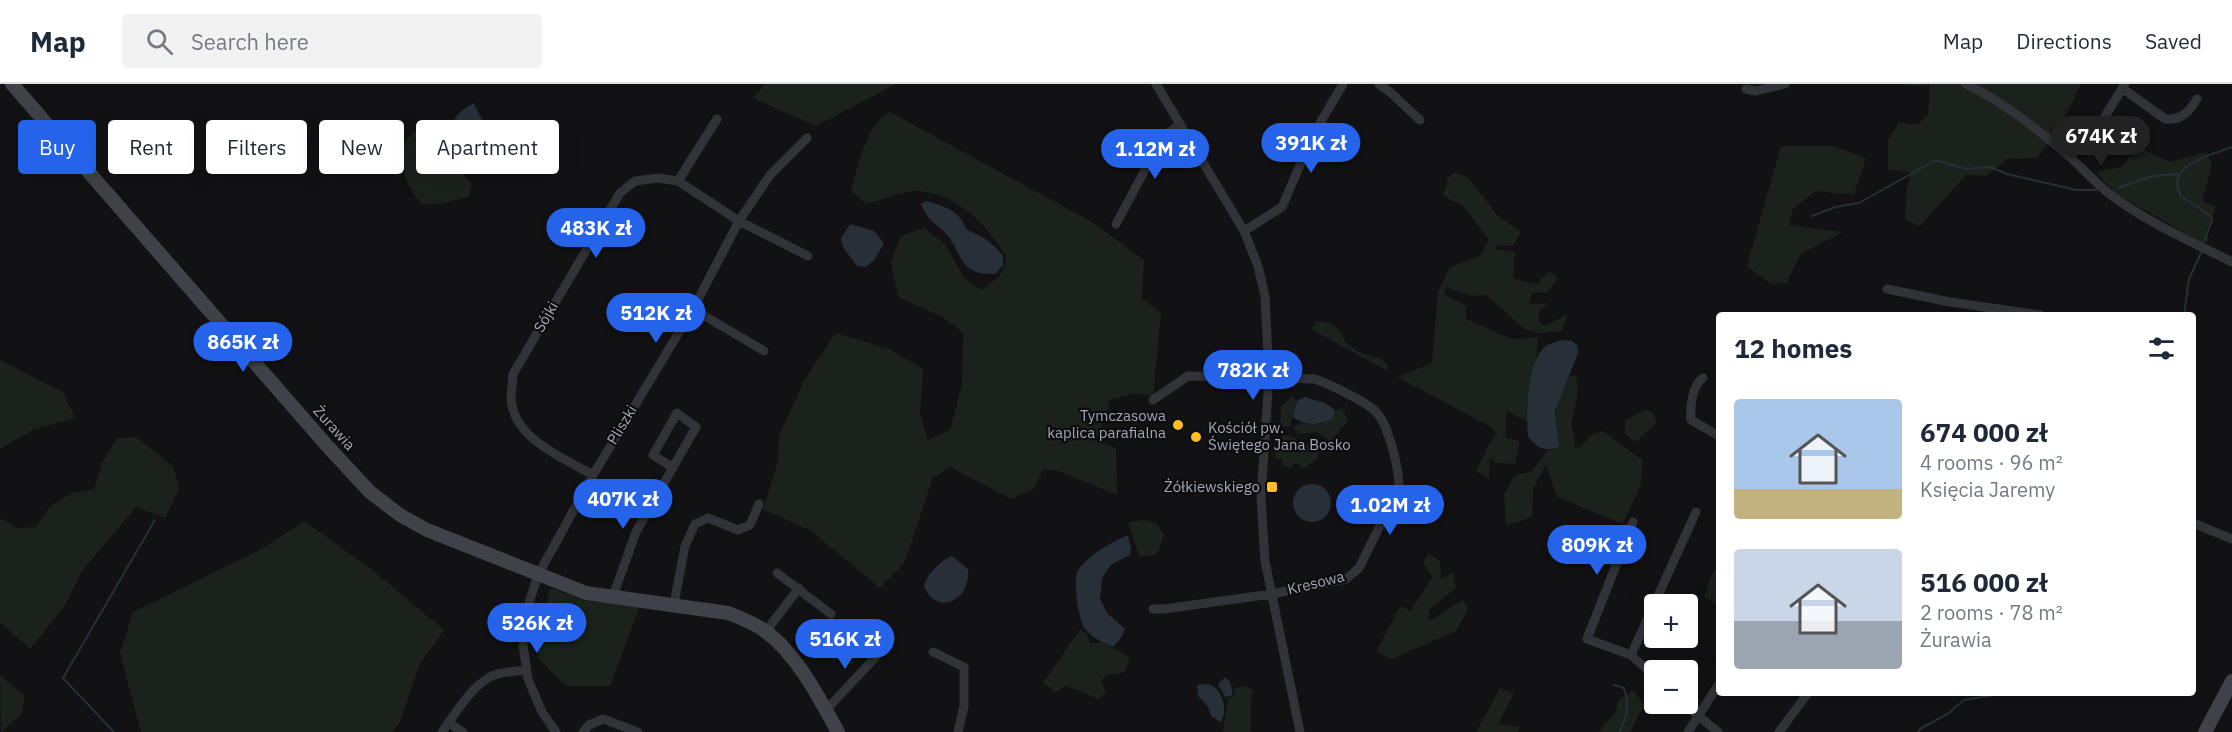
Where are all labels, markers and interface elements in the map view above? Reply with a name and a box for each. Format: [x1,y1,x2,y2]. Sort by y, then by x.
search box [122,14,542,68]
text: Map [30,23,86,60]
icon: search [143,25,176,58]
text: Search here [191,27,309,56]
text: Map [1943,27,1983,55]
text: Directions [2016,27,2112,55]
text: Saved [2145,27,2202,55]
pin: 674K zł [2046,116,2156,167]
chip: Buy [18,120,96,174]
chip: Rent [108,120,194,174]
chip: Filters [206,120,307,174]
chip: New [319,120,404,174]
chip: Apartment [416,120,559,174]
text: 674K zł [2065,122,2137,149]
pin: 391K zł [1256,123,1366,174]
pin: 1.12M zł [1093,129,1217,180]
text: 391K zł [1275,129,1347,156]
text: 1.12M zł [1115,135,1195,162]
pin: 483K zł [541,208,651,259]
text: 483K zł [560,214,632,241]
pin: 512K zł [601,293,711,344]
street label: Sójki [529,298,562,336]
text: 512K zł [620,299,692,326]
pin: 865K zł [188,322,298,373]
text: 865K zł [207,328,279,355]
text: 12 homes [1734,331,1852,365]
icon: filters [2145,332,2178,365]
pin: 782K zł [1198,350,1308,401]
text: 782K zł [1217,356,1289,383]
street label: Żurawia [309,401,359,454]
street label: Pliszki [602,402,641,448]
place label: Tymczasowa kaplica parafialna [1047,406,1166,442]
text: 674 000 zł [1920,415,2048,449]
marker: Tymczasowa kaplica parafialna [1171,418,1185,432]
place label: Kościół pw. Świętego Jana Bosko [1208,418,1351,454]
icon: home [1782,423,1854,495]
marker: Kościół pw. Świętego Jana Bosko [1189,430,1203,444]
text: 4 rooms · 96 m² [1920,449,2063,476]
text: Księcia Jaremy [1920,476,2055,503]
place label: Żółkiewskiego [1164,477,1260,496]
pin: 407K zł [568,479,678,530]
marker: Żółkiewskiego [1265,480,1279,494]
text: 407K zł [587,485,659,512]
pin: 1.02M zł [1328,485,1452,536]
text: 1.02M zł [1350,491,1430,518]
pin: 809K zł [1542,525,1652,576]
text: 809K zł [1561,531,1633,558]
text: 516 000 zł [1920,565,2048,599]
street label: Kresowa [1285,566,1346,599]
icon: home [1782,573,1854,645]
map controls [1644,594,1698,714]
button: + [1644,594,1698,648]
text: 2 rooms · 78 m² [1920,599,2063,626]
pin: 526K zł [482,603,592,654]
text: 526K zł [501,609,573,636]
pin: 516K zł [790,619,900,670]
text: 516K zł [809,625,881,652]
text: Żurawia [1920,626,1992,653]
button: − [1644,660,1698,714]

